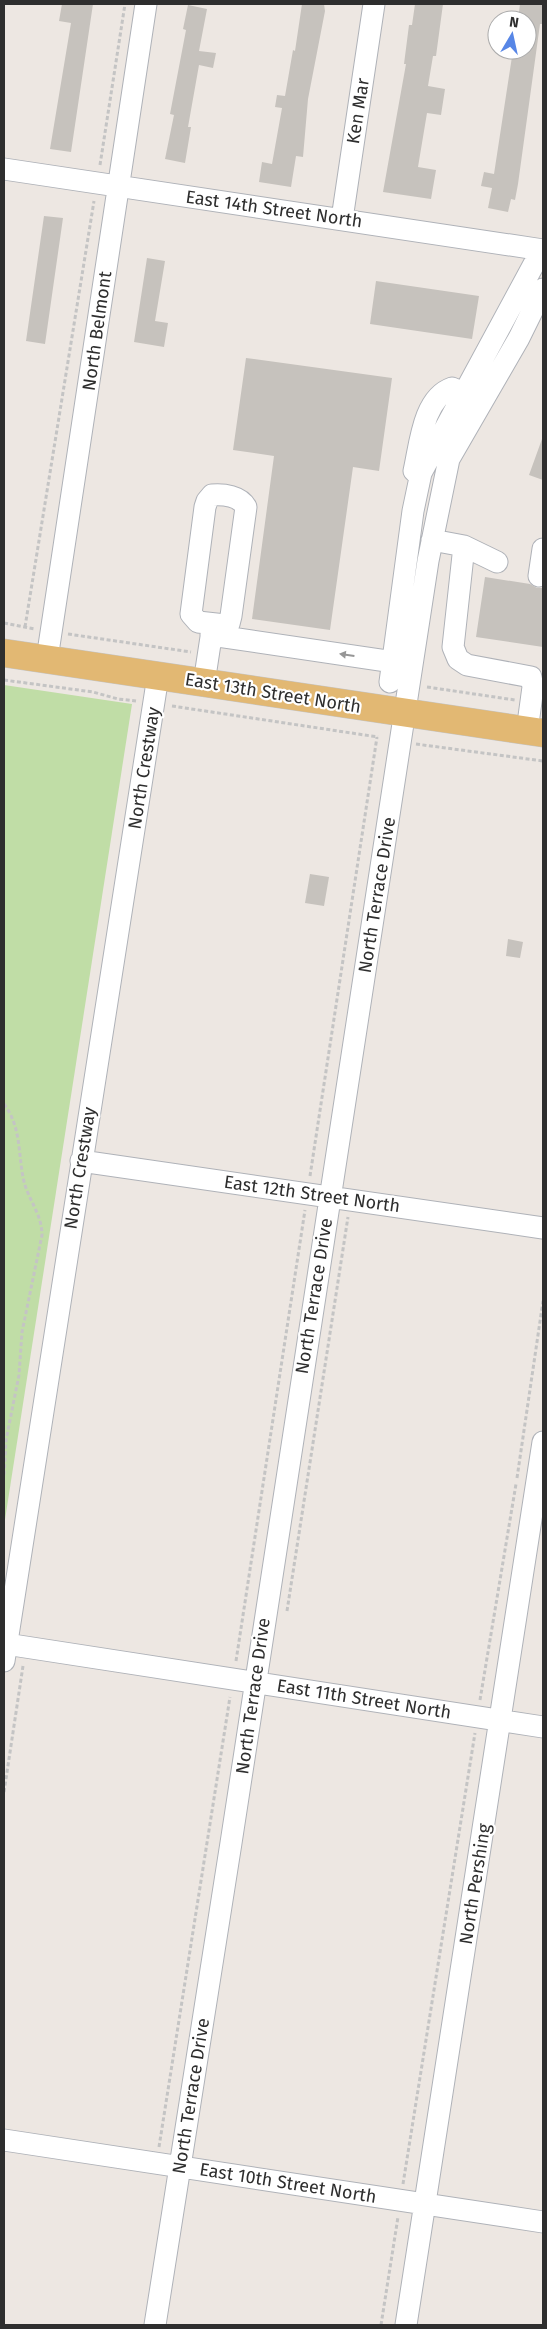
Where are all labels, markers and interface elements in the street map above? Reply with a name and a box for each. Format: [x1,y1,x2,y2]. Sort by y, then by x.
north arrow [487,10,537,60]
text: N [508,14,520,32]
street label: Ken Mar [342,77,374,145]
street label: East 14th Street North [184,186,364,232]
street label: North Belmont [78,269,116,392]
one-way arrow [338,650,354,658]
street label: East 13th Street North [184,668,362,718]
street label: North Crestway [123,705,165,831]
street label: North Terrace Drive [354,815,400,975]
street label: North Crestway [59,1105,101,1231]
street label: East 12th Street North [223,1171,401,1217]
street label: North Terrace Drive [291,1216,337,1376]
street label: North Terrace Drive [231,1616,275,1776]
street label: East 11th Street North [275,1674,453,1724]
street label: North Pershing [455,1821,495,1946]
street label: North Terrace Drive [168,2016,214,2176]
street label: East 10th Street North [198,2158,378,2208]

